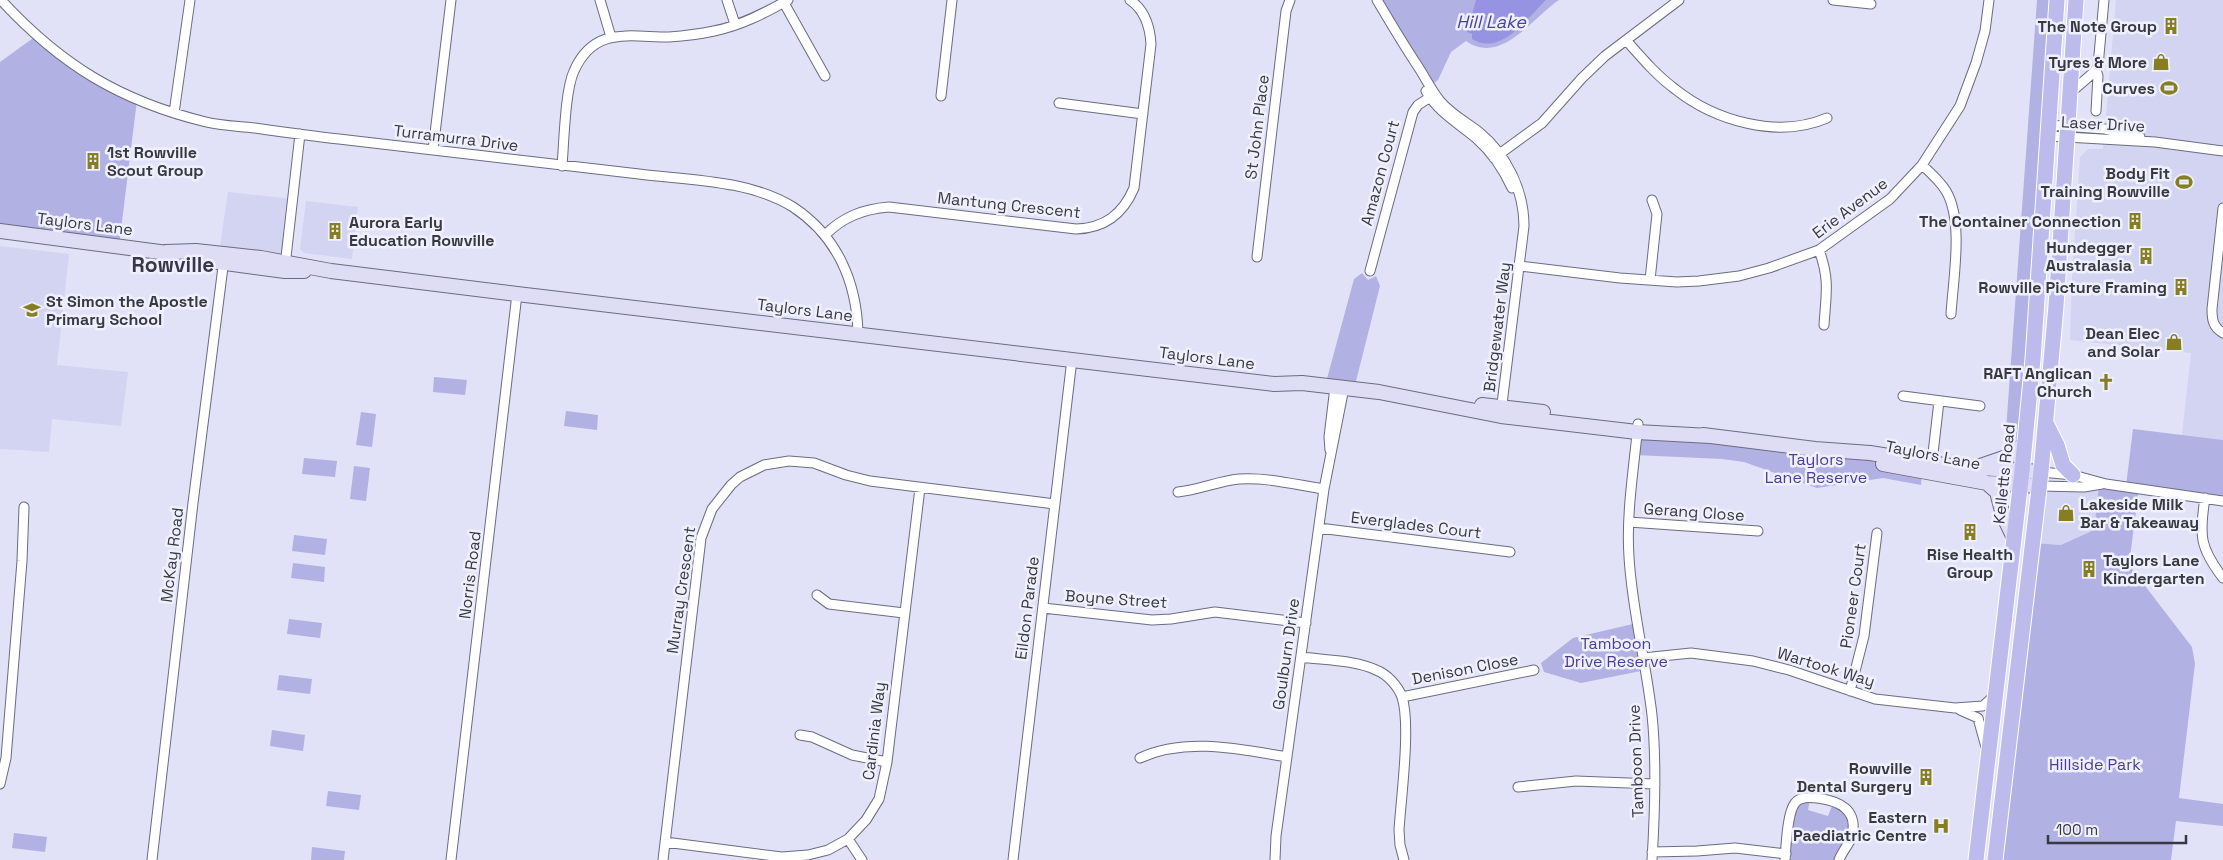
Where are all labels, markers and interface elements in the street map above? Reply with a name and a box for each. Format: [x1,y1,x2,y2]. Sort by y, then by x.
water label: Hill Lake [1456,10,1527,33]
place label: The Note Group [2037,16,2157,37]
building icon: The Note Group [2161,16,2181,36]
place label: Tyres & More [2048,52,2147,73]
shop icon: Tyres & More [2151,52,2171,72]
street label: St John Place [1240,73,1274,181]
place label: Curves [2102,78,2155,99]
sports icon: Curves [2159,78,2179,98]
street label: Laser Drive [2060,111,2146,137]
street label: Amazon Court [1356,118,1404,228]
street label: Turramurra Drive [392,120,520,156]
place label: 1st Rowville Scout Group [107,142,204,181]
building icon: 1st Rowville Scout Group [83,151,103,171]
place label: Body Fit Training Rowville [2041,163,2170,202]
sports icon: Body Fit Training Rowville [2174,172,2194,192]
street label: Erie Avenue [1808,173,1892,243]
street label: Mantung Crescent [936,187,1082,223]
street label: Taylors Lane [36,208,134,240]
place label: The Container Connection [1919,211,2121,232]
building icon: The Container Connection [2125,211,2145,231]
place label: Aurora Early Education Rowville [349,212,494,251]
building icon: Aurora Early Education Rowville [325,221,345,241]
place label: Hundegger Australasia [2046,237,2132,276]
building icon: Hundegger Australasia [2136,246,2156,266]
district label: Rowville [132,251,214,278]
street label: Bridgewater Way [1479,261,1515,393]
place label: Rowville Picture Framing [1978,277,2167,298]
building icon: Rowville Picture Framing [2171,277,2191,297]
place label: St Simon the Apostle Primary School [46,291,208,330]
street label: Taylors Lane [756,294,854,326]
school or university icon: St Simon the Apostle Primary School [22,300,42,320]
place label: Dean Elec and Solar [2085,323,2160,362]
shop icon: Dean Elec and Solar [2164,332,2184,352]
street label: Taylors Lane [1158,342,1256,374]
place label: RAFT Anglican Church [1983,363,2092,402]
church icon: RAFT Anglican Church [2096,372,2116,392]
street label: Kelletts Road [1988,423,2020,525]
street label: Taylors Lane [1884,436,1982,474]
park label: Taylors Lane Reserve [1765,449,1867,488]
place label: Lakeside Milk Bar & Takeaway [2080,494,2199,533]
street label: Gerang Close [1643,498,1745,526]
shop icon: Lakeside Milk Bar & Takeaway [2056,503,2076,523]
street label: McKay Road [156,506,188,604]
street label: Everglades Court [1350,507,1482,543]
building icon: Rise Health Group [1960,522,1980,542]
street label: Murray Crescent [662,525,700,655]
street label: Norris Road [454,530,486,620]
street label: Pioneer Court [1835,542,1871,650]
place label: Rise Health Group [1927,544,2013,583]
place label: Taylors Lane Kindergarten [2103,550,2205,589]
street label: Eildon Parade [1010,555,1044,661]
building icon: Taylors Lane Kindergarten [2079,559,2099,579]
street label: Boyne Street [1064,585,1168,613]
street label: Goulburn Drive [1268,597,1304,711]
park label: Tamboon Drive Reserve [1564,633,1668,672]
street label: Wartook Way [1775,642,1877,692]
street label: Denison Close [1410,648,1520,690]
street label: Cardinia Way [858,681,890,781]
street label: Tamboon Drive [1624,704,1648,818]
park label: Hillside Park [2049,754,2141,775]
place label: Rowville Dental Surgery [1796,758,1912,797]
building icon: Rowville Dental Surgery [1916,767,1936,787]
place label: Eastern Paediatric Centre [1793,807,1927,846]
scale bar [2048,812,2186,844]
hospital icon: Eastern Paediatric Centre [1931,816,1951,836]
text: 100 m [2056,820,2098,839]

